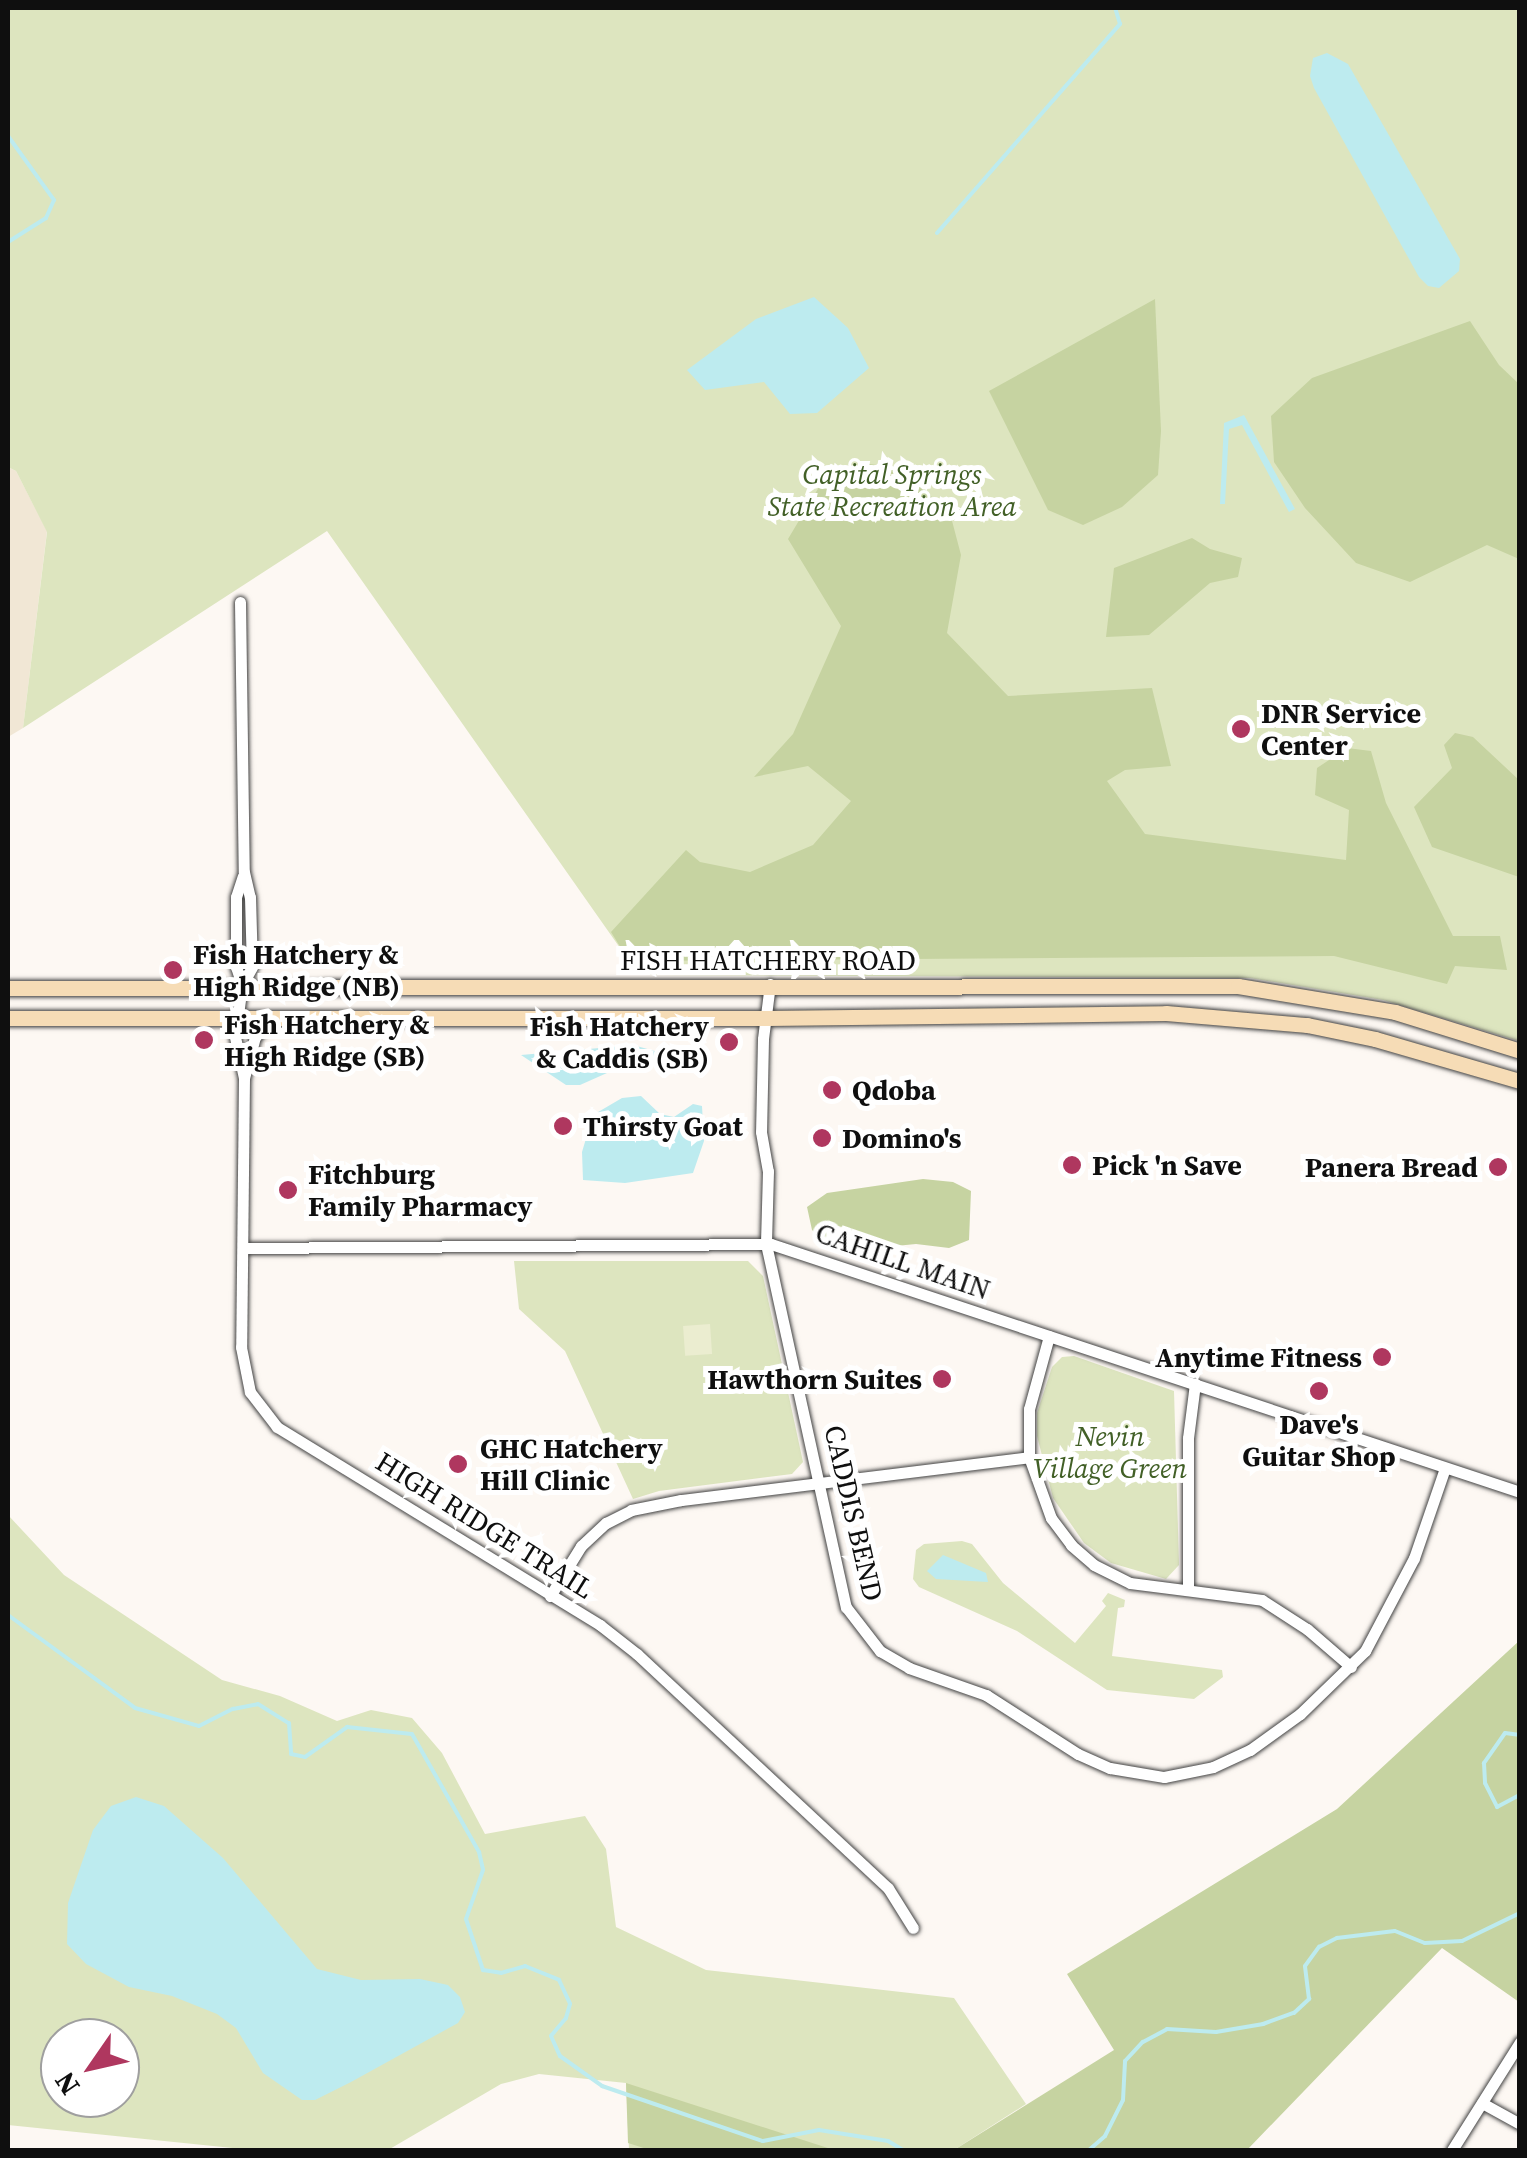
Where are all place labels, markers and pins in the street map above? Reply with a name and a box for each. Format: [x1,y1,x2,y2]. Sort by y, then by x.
place label: DNR Service Center [1261,696,1421,762]
marker: DNR Service Center [1230,718,1252,740]
place label: Fish Hatchery & High Ridge (NB) [193,937,400,1003]
marker: Fish Hatchery & High Ridge (NB) [162,959,184,981]
place label: Fish Hatchery & High Ridge (SB) [224,1007,430,1073]
place label: Fish Hatchery & Caddis (SB) [529,1009,709,1075]
marker: Fish Hatchery & High Ridge (SB) [193,1029,215,1051]
marker: Fish Hatchery & Caddis (SB) [718,1031,740,1053]
place label: Qdoba [852,1073,936,1107]
marker: Qdoba [821,1079,843,1101]
place label: Thirsty Goat [583,1109,743,1143]
marker: Thirsty Goat [552,1115,574,1137]
place label: Domino's [842,1121,961,1155]
marker: Domino's [811,1127,833,1149]
place label: Pick 'n Save [1092,1148,1242,1182]
place label: Panera Bread [1305,1150,1478,1184]
marker: Pick 'n Save [1061,1154,1083,1176]
marker: Panera Bread [1487,1156,1509,1178]
place label: Fitchburg Family Pharmacy [308,1157,532,1223]
marker: Fitchburg Family Pharmacy [277,1179,299,1201]
place label: Anytime Fitness [1155,1340,1362,1374]
marker: Anytime Fitness [1371,1346,1393,1368]
place label: Hawthorn Suites [707,1362,922,1396]
marker: Hawthorn Suites [931,1368,953,1390]
marker: Dave's Guitar Shop [1308,1380,1330,1402]
place label: Dave's Guitar Shop [1242,1407,1396,1473]
place label: GHC Hatchery Hill Clinic [480,1431,663,1497]
marker: GHC Hatchery Hill Clinic [445,1451,471,1477]

